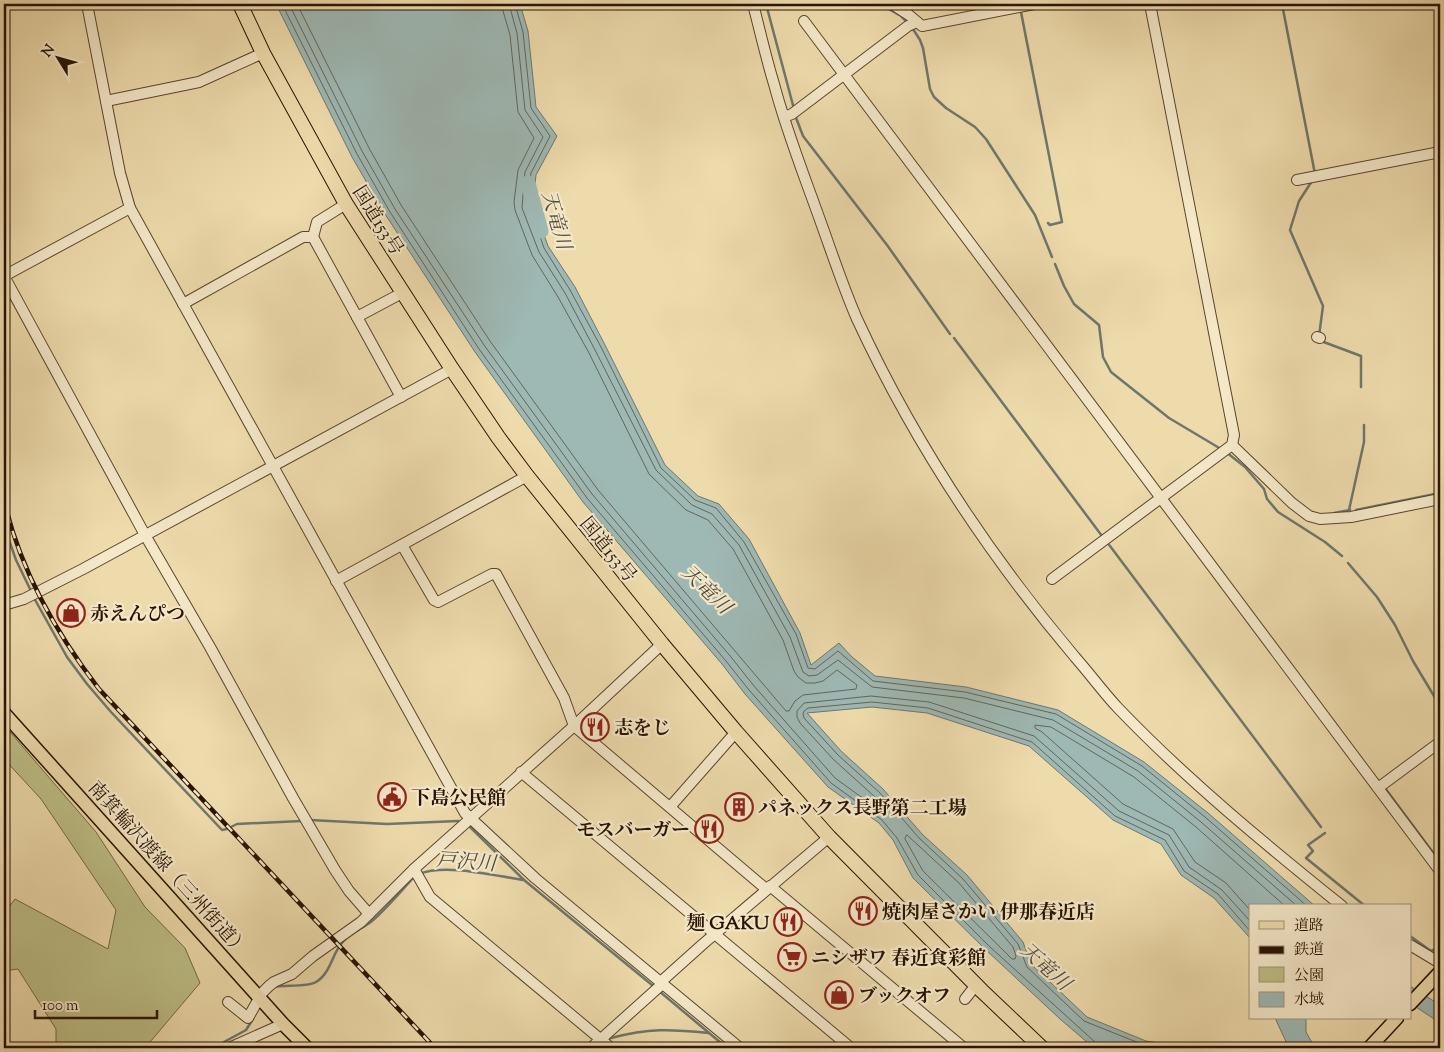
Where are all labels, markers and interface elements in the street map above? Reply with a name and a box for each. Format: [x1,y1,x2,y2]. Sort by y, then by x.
north arrow [32,32,82,82]
text: N [38,41,61,62]
street label: 国道153号 [345,181,409,261]
water label: 天竜川 [532,188,577,255]
street label: 国道153号 [572,512,642,589]
water label: 天竜川 [674,560,738,623]
shop icon: 赤えんぴつ [56,598,86,628]
place label: 赤えんぴつ [90,602,185,629]
restaurant icon: 志をじ [580,712,610,742]
place label: 志をじ [614,716,671,743]
street label: 南箕輪沢渡線（三州街道） [81,776,253,963]
public building icon: 下島公民館 [377,782,407,812]
place label: 下島公民館 [411,786,506,813]
building icon: パネックス長野第二工場 [724,792,754,822]
place label: パネックス長野第二工場 [758,796,967,823]
restaurant icon: モスバーガー [694,814,724,844]
place label: モスバーガー [576,818,690,845]
water label: 戸沢川 [435,847,499,880]
restaurant icon: 焼肉屋さかい 伊那春近店 [848,896,878,926]
place label: 焼肉屋さかい 伊那春近店 [882,900,1095,927]
legend [1249,904,1412,1020]
restaurant icon: 麺 GAKU [773,907,803,937]
place label: 麺 GAKU [686,911,770,938]
text: 道路 [1294,916,1324,937]
water label: 天竜川 [1012,937,1078,1000]
text: 鉄道 [1294,940,1324,961]
supermarket icon: ニシザワ 春近食彩館 [777,942,807,972]
place label: ニシザワ 春近食彩館 [811,946,986,973]
text: 公園 [1294,966,1324,987]
shop icon: ブックオフ [824,980,854,1010]
place label: ブックオフ [858,984,951,1011]
scale bar [35,987,158,1019]
text: 水域 [1294,990,1324,1011]
text: 100 m [42,996,79,1017]

